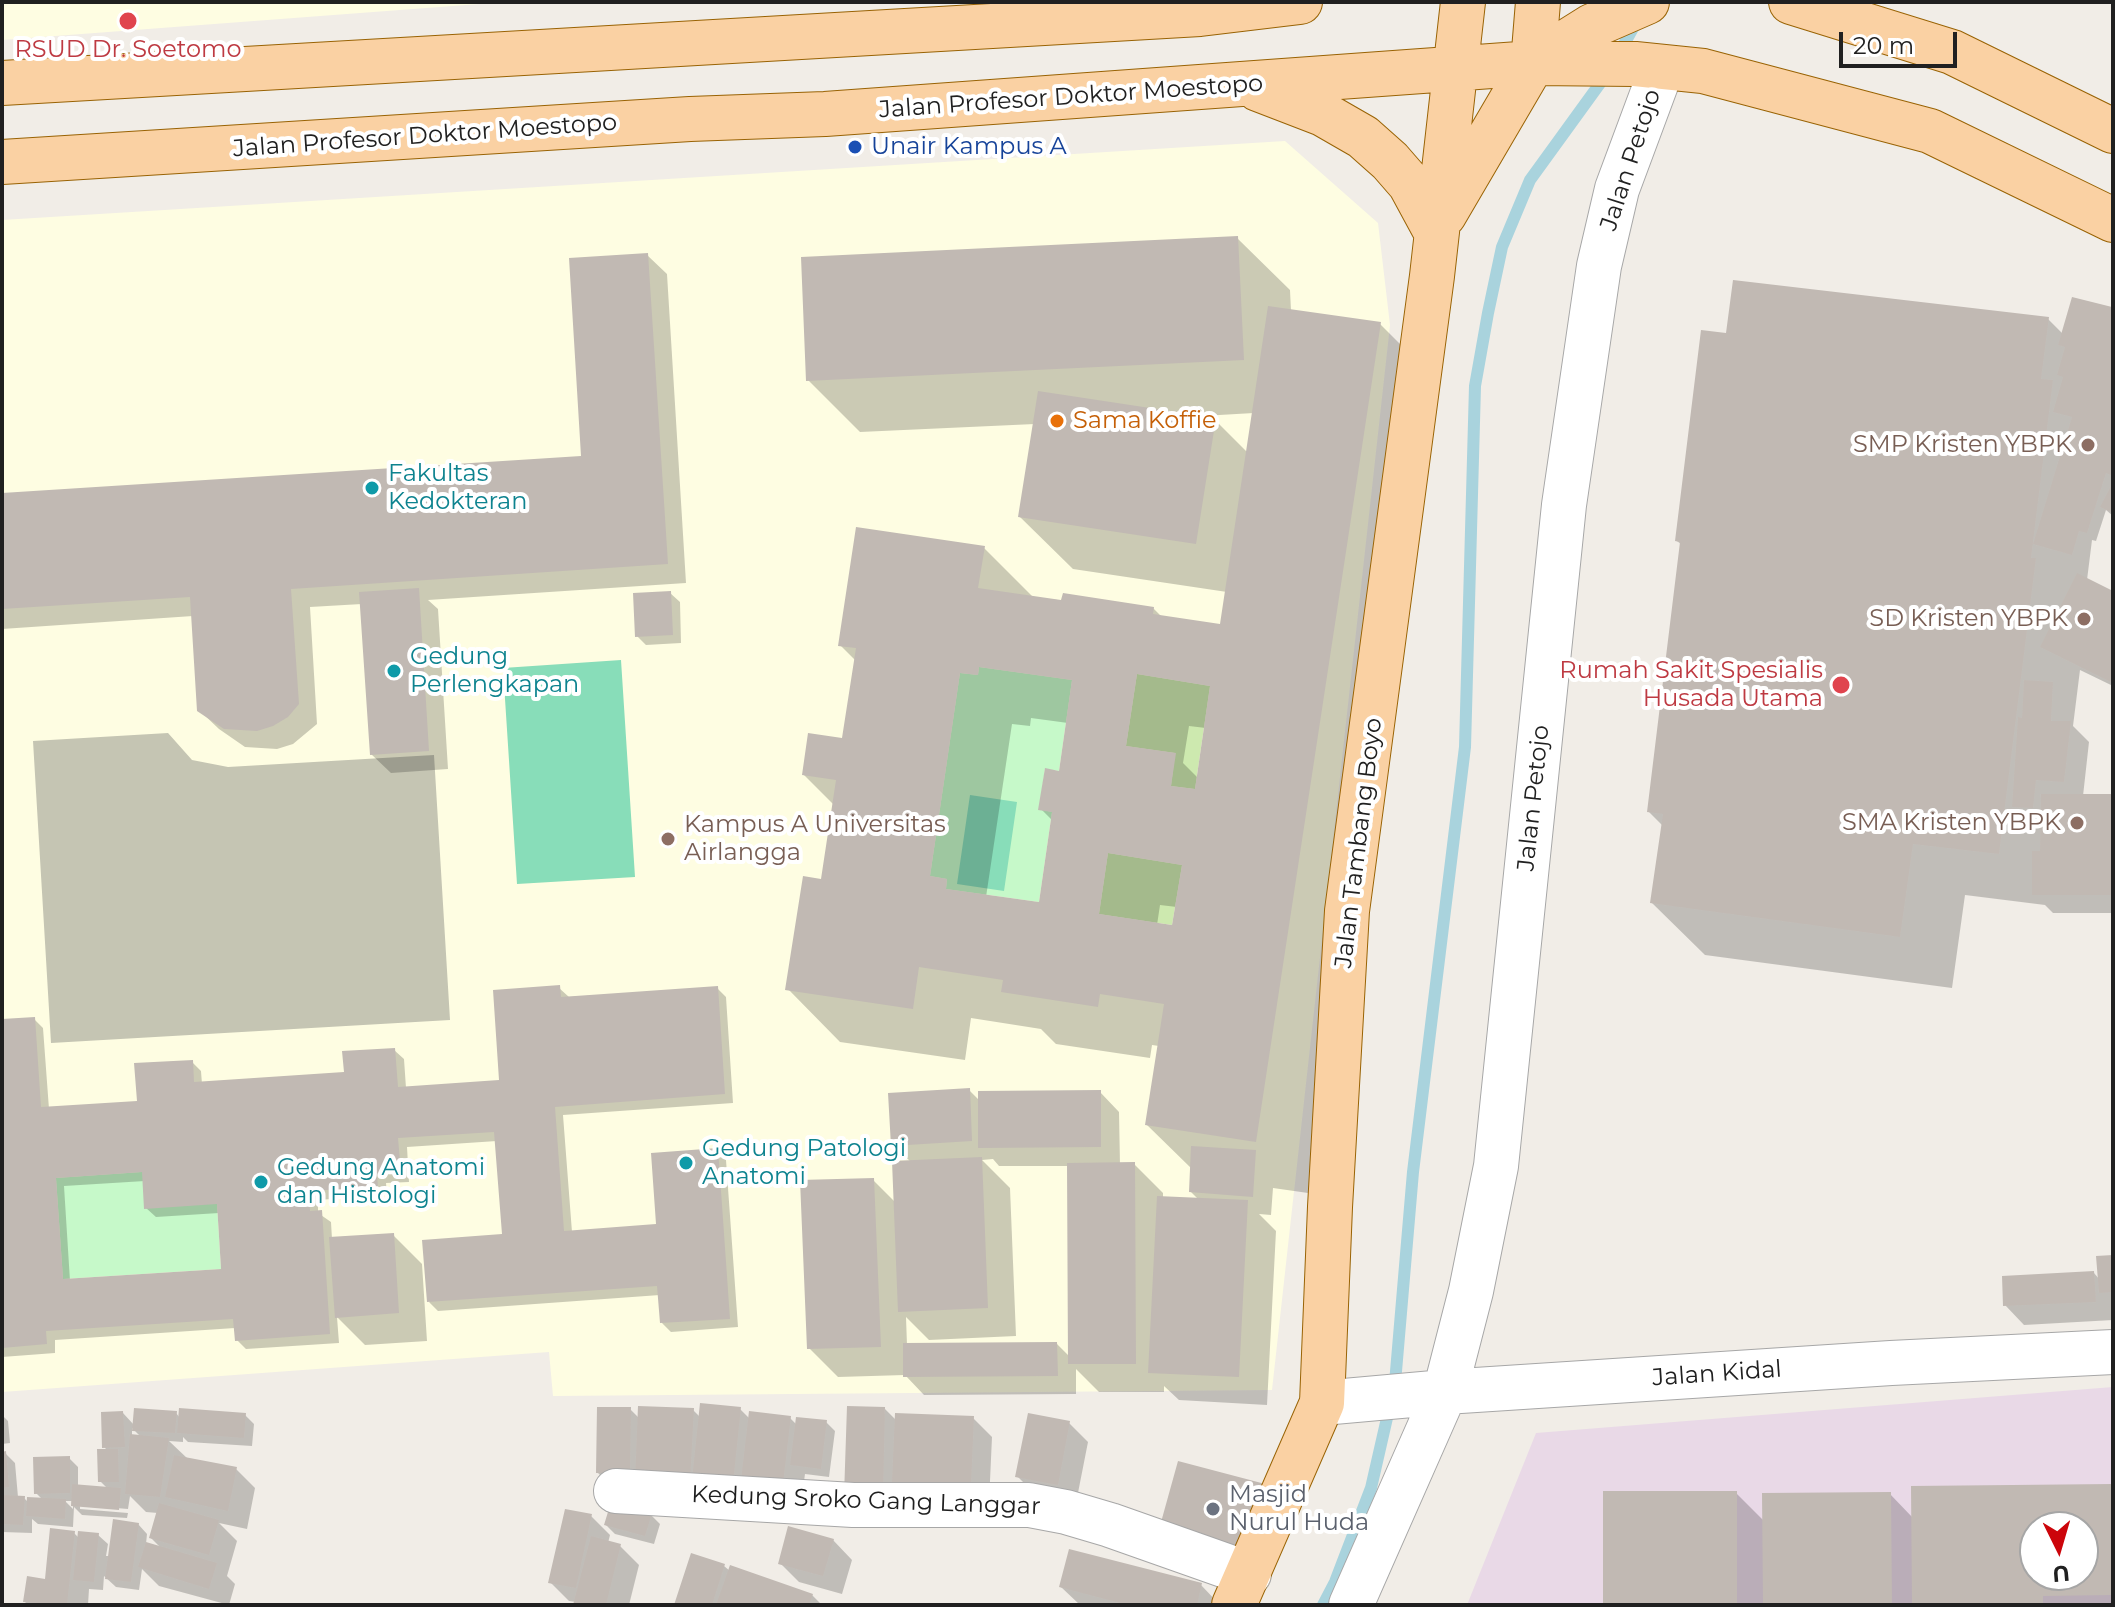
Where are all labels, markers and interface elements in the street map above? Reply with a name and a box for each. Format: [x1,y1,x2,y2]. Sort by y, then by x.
marker: RSUD Dr. Soetomo [117,10,139,32]
scale bar [1843,16,1961,66]
text: 20 m [1853,31,1914,60]
place label: RSUD Dr. Soetomo [15,36,241,64]
street label: Jalan Profesor Doktor Moestopo [878,69,1264,125]
street label: Jalan Petojo [1595,86,1667,234]
street label: Jalan Profesor Doktor Moestopo [232,108,618,164]
place label: Unair Kampus A [871,133,1067,161]
marker: Unair Kampus A [846,138,864,156]
place label: Sama Koffie [1073,407,1217,435]
marker: Sama Koffie [1048,412,1066,430]
place label: SMP Kristen YBPK [1853,431,2072,459]
marker: SMP Kristen YBPK [2079,436,2097,454]
place label: Fakultas Kedokteran [388,460,527,516]
marker: Fakultas Kedokteran [363,479,381,497]
place label: SD Kristen YBPK [1869,605,2068,633]
marker: SD Kristen YBPK [2075,610,2093,628]
place label: Gedung Perlengkapan [410,643,579,699]
place label: Rumah Sakit Spesialis Husada Utama [1559,657,1823,713]
marker: Gedung Perlengkapan [385,662,403,680]
marker: Rumah Sakit Spesialis Husada Utama [1830,674,1852,696]
street label: Jalan Tambang Boyo [1329,716,1389,970]
street label: Jalan Petojo [1512,724,1556,872]
place label: SMA Kristen YBPK [1842,809,2061,837]
place label: Kampus A Universitas Airlangga [684,811,946,867]
marker: SMA Kristen YBPK [2068,814,2086,832]
marker: Kampus A Universitas Airlangga [659,830,677,848]
place label: Gedung Patologi Anatomi [702,1135,906,1191]
place label: Gedung Anatomi dan Histologi [277,1154,485,1210]
marker: Gedung Patologi Anatomi [677,1154,695,1172]
marker: Gedung Anatomi dan Histologi [252,1173,270,1191]
street label: Jalan Kidal [1651,1355,1783,1393]
street label: Kedung Sroko Gang Langgar [691,1481,1041,1521]
place label: Masjid Nurul Huda [1229,1481,1369,1537]
marker: Masjid Nurul Huda [1204,1500,1222,1518]
north arrow [2019,1511,2099,1591]
text: U [2051,1559,2071,1588]

